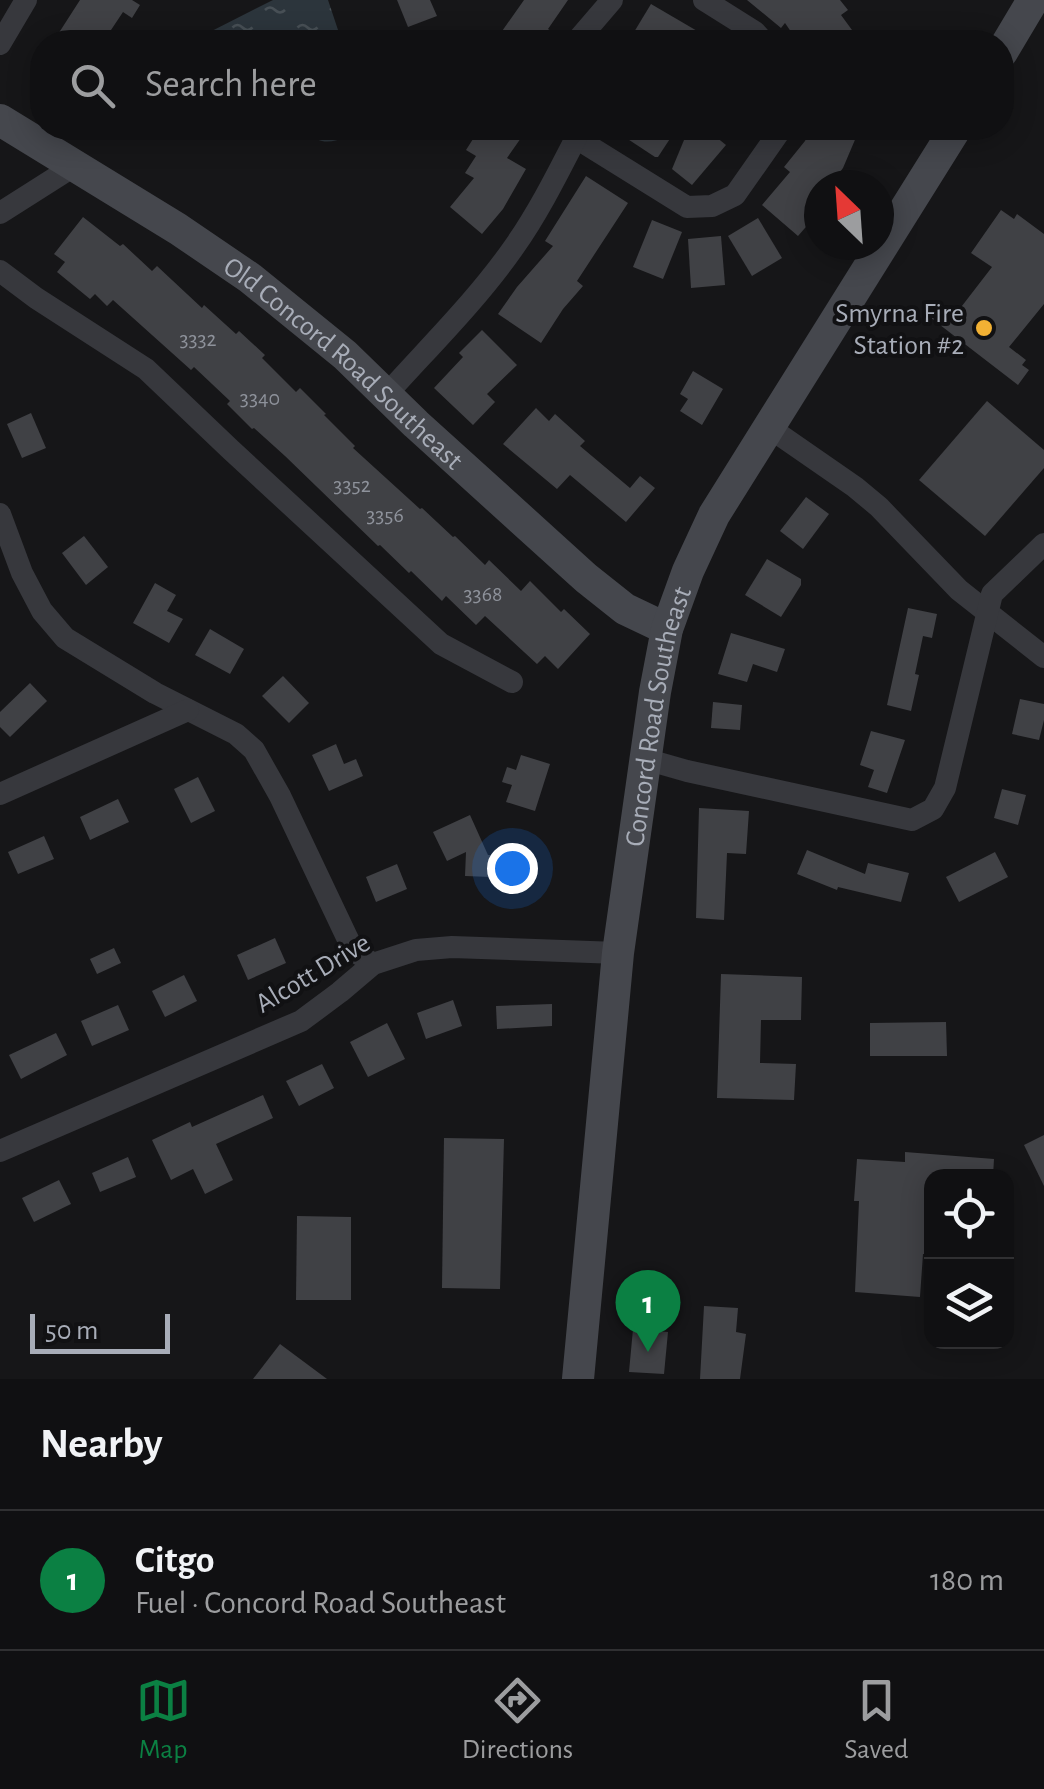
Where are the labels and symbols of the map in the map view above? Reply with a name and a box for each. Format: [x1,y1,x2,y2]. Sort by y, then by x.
north arrow [804,170,894,260]
street label: Old Concord Road Southeast [218,252,468,475]
place label: Smyrna Fire Station #2 [835,300,964,360]
marker: Smyrna Fire Station #2 [973,317,995,339]
house number: 3332 [179,328,217,350]
house number: 3340 [240,387,280,409]
house number: 3352 [333,474,371,496]
house number: 3356 [366,504,404,526]
house number: 3368 [464,583,502,605]
street label: Concord Road Southeast [621,583,697,848]
your location [487,843,538,894]
street label: Alcott Drive [251,929,375,1019]
pin: 1 [616,1270,680,1352]
scale bar [30,1309,170,1354]

